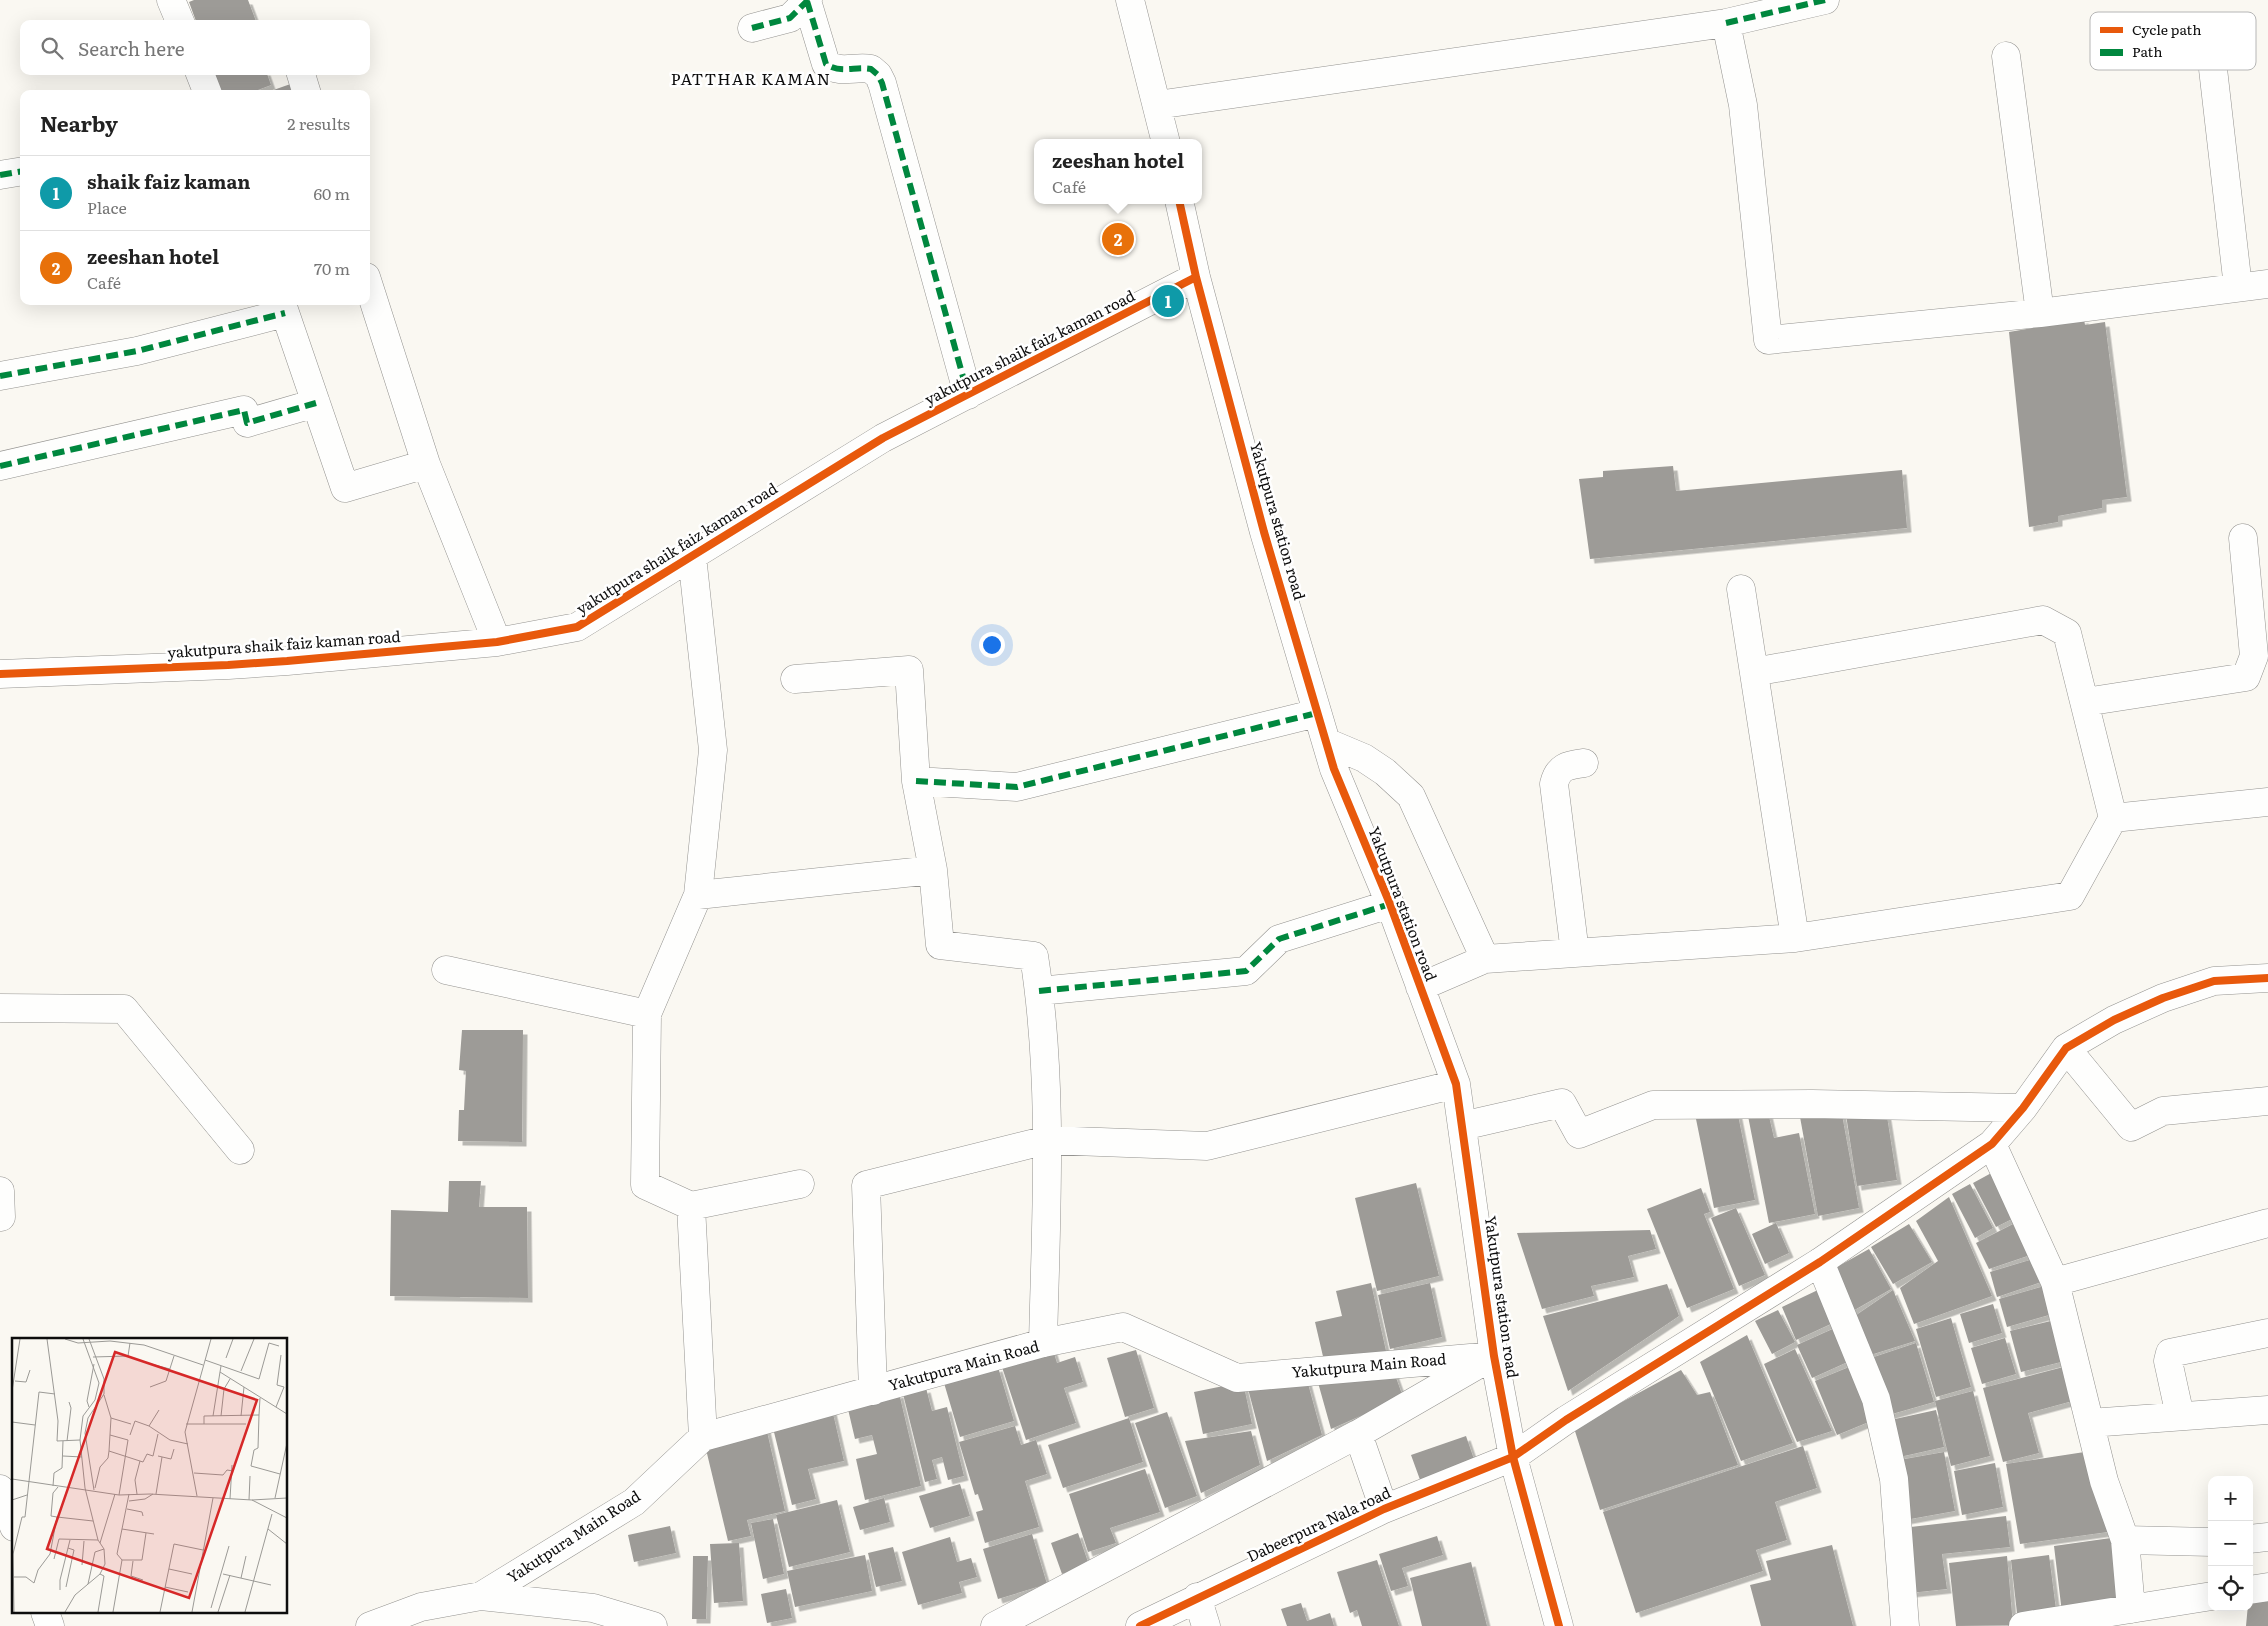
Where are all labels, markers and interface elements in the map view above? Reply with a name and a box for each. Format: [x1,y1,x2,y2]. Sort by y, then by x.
legend [2090,12,2256,70]
text: Cycle path [2132,19,2201,39]
search box [20,20,370,75]
icon: search [38,34,66,62]
text: Search here [78,34,185,62]
text: Path [2132,41,2162,61]
district label: PATTHAR KAMAN [671,66,831,90]
text: Nearby [40,107,118,138]
text: 2 results [287,111,350,135]
popup [1034,139,1202,204]
text: zeeshan hotel [1052,146,1184,174]
text: shaik faiz kaman [87,167,250,195]
text: Café [1052,174,1086,198]
text: 1 [53,181,59,205]
text: 60 m [313,181,350,205]
text: Place [87,195,127,219]
pin: 2 [1102,220,1134,258]
text: zeeshan hotel [87,242,219,270]
text: 2 [52,256,60,280]
text: 70 m [314,256,350,280]
text: Café [87,270,121,294]
pin: 1 [1152,282,1184,320]
street label: yakutpura shaik faiz kaman road [920,283,1139,410]
street label: Yakutpura station road [1245,439,1312,602]
street label: yakutpura shaik faiz kaman road [571,476,781,619]
street label: yakutpura shaik faiz kaman road [167,624,401,663]
your location [979,632,1005,658]
street label: Yakutpura station road [1363,823,1443,984]
street label: Yakutpura station road [1480,1214,1525,1379]
street label: Yakutpura Main Road [886,1333,1042,1396]
inset map [12,1338,288,1614]
street label: Yakutpura Main Road [1291,1346,1447,1383]
map controls [2208,1476,2253,1611]
button: + [2208,1476,2253,1521]
street label: Dabeerpura Nala road [1243,1480,1394,1567]
street label: Yakutpura Main Road [502,1484,645,1588]
button: − [2208,1521,2253,1566]
button: locate [2208,1566,2253,1611]

